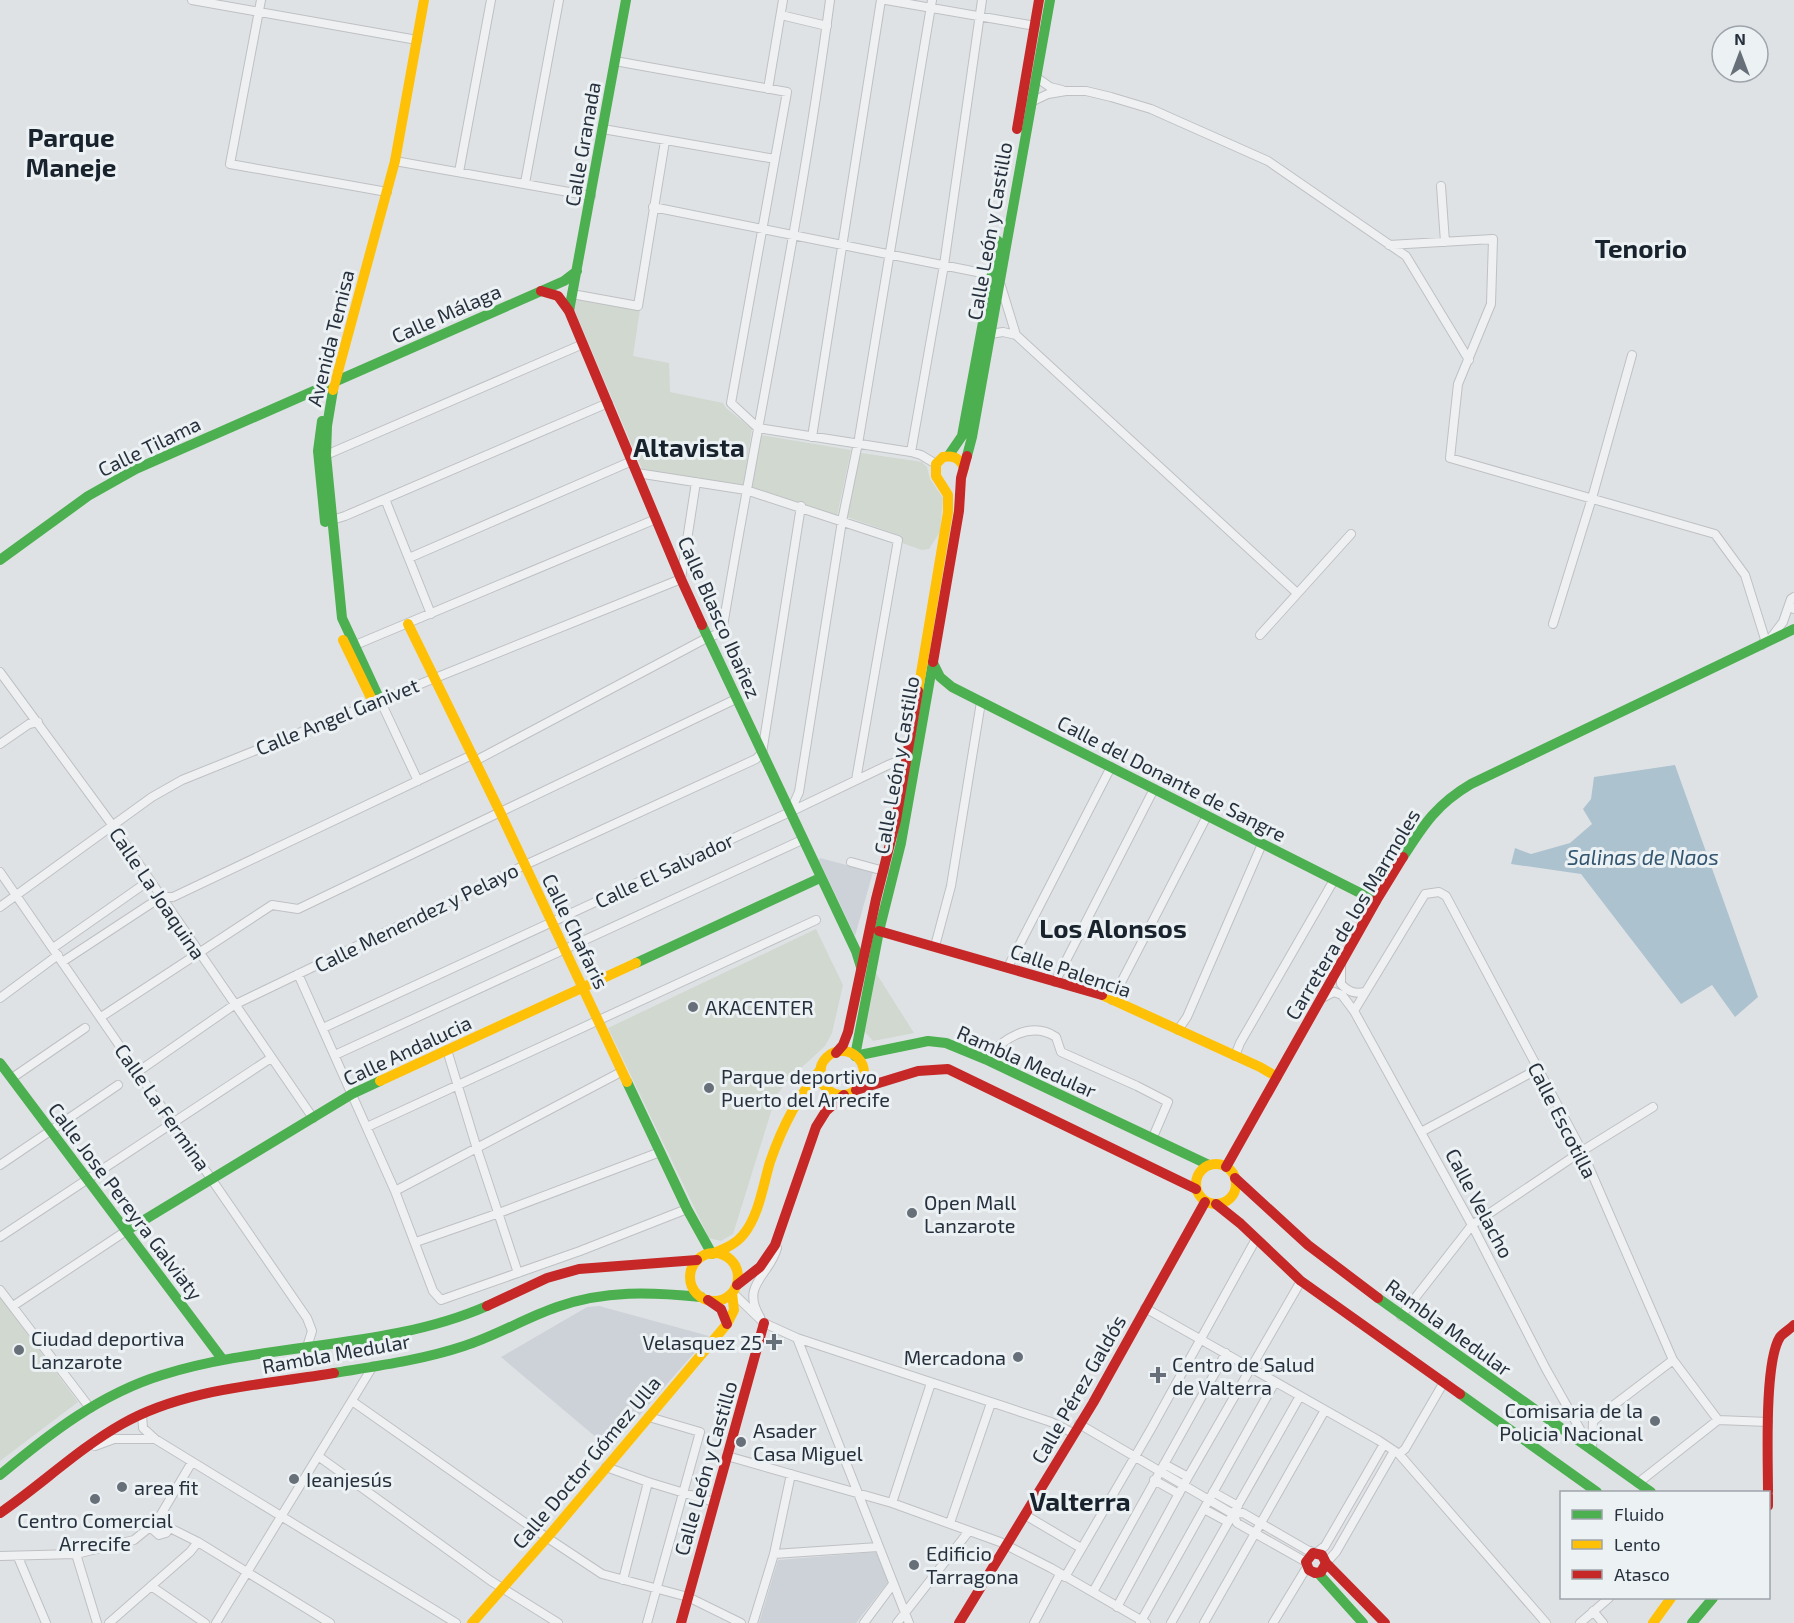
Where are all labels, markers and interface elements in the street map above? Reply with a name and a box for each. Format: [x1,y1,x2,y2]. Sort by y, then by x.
north arrow [1710,24,1770,84]
text: N [1734,29,1746,48]
street label: Calle Granada [559,80,605,208]
district label: Parque Maneje [26,121,116,182]
street label: Calle León y Castillo [962,140,1016,322]
district label: Tenorio [1595,232,1687,263]
street label: Avenida Temisa [301,267,359,409]
street label: Calle Málaga [388,278,504,348]
street label: Calle Tilama [94,411,204,481]
district label: Altavista [633,431,745,462]
street label: Calle Blasco Ibañez [674,532,766,702]
street label: Calle Angel Ganivet [252,672,422,760]
street label: Calle León y Castillo [869,674,923,856]
street label: Calle del Donante de Sangre [1054,710,1290,846]
street label: Carretera de los Marmoles [1280,804,1424,1024]
street label: Calle La Joaquina [105,822,211,964]
street label: Calle El Salvador [591,827,737,913]
water label: Salinas de Naos [1567,844,1719,869]
street label: Calle Menendez y Pelayo [310,857,522,977]
street label: Calle Chafaris [538,869,614,993]
district label: Los Alonsos [1039,912,1187,943]
street label: Calle Palencia [1007,938,1135,1002]
place label: AKACENTER [705,995,814,1019]
marker: AKACENTER [686,1000,700,1014]
street label: Calle Andalucia [339,1010,475,1090]
street label: Rambla Medular [954,1020,1100,1102]
street label: Calle La Fermina [110,1039,216,1175]
street label: Calle Escotilla [1523,1058,1603,1182]
place label: Parque deportivo Puerto del Arrecife [721,1064,890,1111]
marker: Parque deportivo Puerto del Arrecife [702,1081,716,1095]
street label: Calle Jose Pereyra Galviaty [44,1097,208,1305]
street label: Calle Velacho [1441,1144,1519,1262]
place label: Open Mall Lanzarote [924,1190,1016,1237]
marker: Open Mall Lanzarote [905,1206,919,1220]
street label: Rambla Medular [1381,1273,1517,1381]
street label: Calle Pérez Galdós [1026,1310,1130,1468]
place label: Ciudad deportiva Lanzarote [31,1326,184,1373]
street label: Rambla Medular [260,1328,412,1378]
place label: Velasquez 25 [643,1330,762,1354]
marker: Velasquez 25 [767,1335,781,1349]
marker: Ciudad deportiva Lanzarote [12,1343,26,1357]
place label: Mercadona [904,1345,1006,1369]
marker: Mercadona [1011,1350,1025,1364]
place label: Centro de Salud de Valterra [1172,1352,1315,1399]
marker: Centro de Salud de Valterra [1149,1366,1167,1384]
street label: Calle Doctor Gómez Ulla [507,1371,665,1553]
street label: Calle León y Castillo [669,1378,741,1558]
place label: Comisaria de la Policia Nacional [1499,1398,1643,1445]
marker: Comisaria de la Policia Nacional [1648,1414,1662,1428]
place label: Asader Casa Miguel [753,1418,863,1465]
marker: Asader Casa Miguel [734,1435,748,1449]
place label: Ieanjesús [306,1467,392,1491]
marker: Ieanjesús [287,1472,301,1486]
place label: area fit [134,1475,199,1499]
marker: area fit [115,1480,129,1494]
district label: Valterra [1029,1485,1131,1516]
legend [1560,1491,1770,1599]
marker: Centro Comercial Arrecife [88,1492,102,1506]
text: Fluido [1614,1503,1664,1525]
place label: Centro Comercial Arrecife [17,1508,173,1555]
text: Lento [1614,1533,1660,1555]
place label: Edificio Tarragona [926,1541,1019,1588]
marker: Edificio Tarragona [907,1558,921,1572]
text: Atasco [1614,1563,1670,1585]

